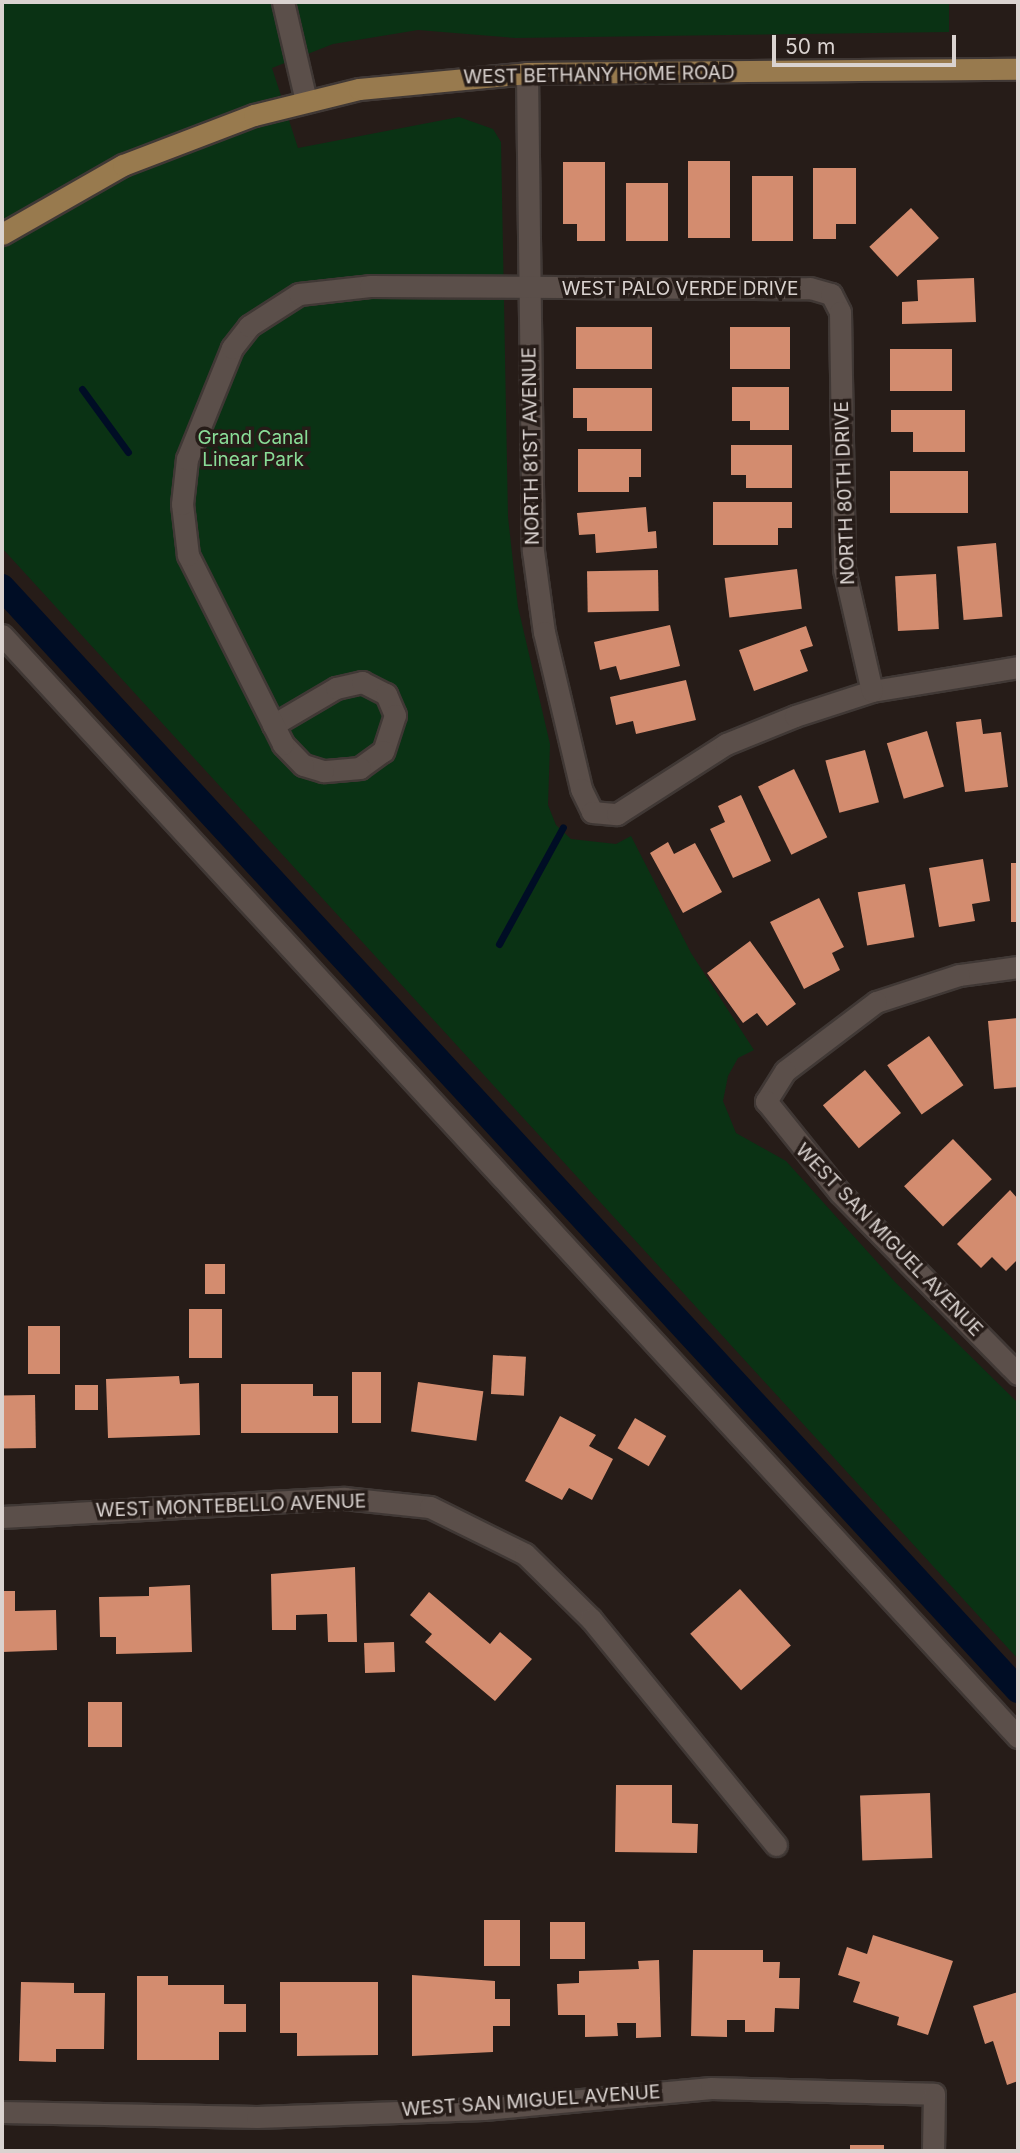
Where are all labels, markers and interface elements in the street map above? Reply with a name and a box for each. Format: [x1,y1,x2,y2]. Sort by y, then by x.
scale bar [775,21,959,65]
text: 50 m [785,34,835,59]
street label: WEST BETHANY HOME ROAD [463,61,735,89]
street label: WEST PALO VERDE DRIVE [562,278,798,300]
street label: NORTH 81ST AVENUE [518,347,544,545]
street label: NORTH 80TH DRIVE [830,401,860,585]
park label: Grand Canal Linear Park [197,427,309,471]
street label: WEST SAN MIGUEL AVENUE [791,1139,987,1341]
street label: WEST MONTEBELLO AVENUE [95,1490,367,1522]
street label: WEST SAN MIGUEL AVENUE [401,2081,661,2121]

